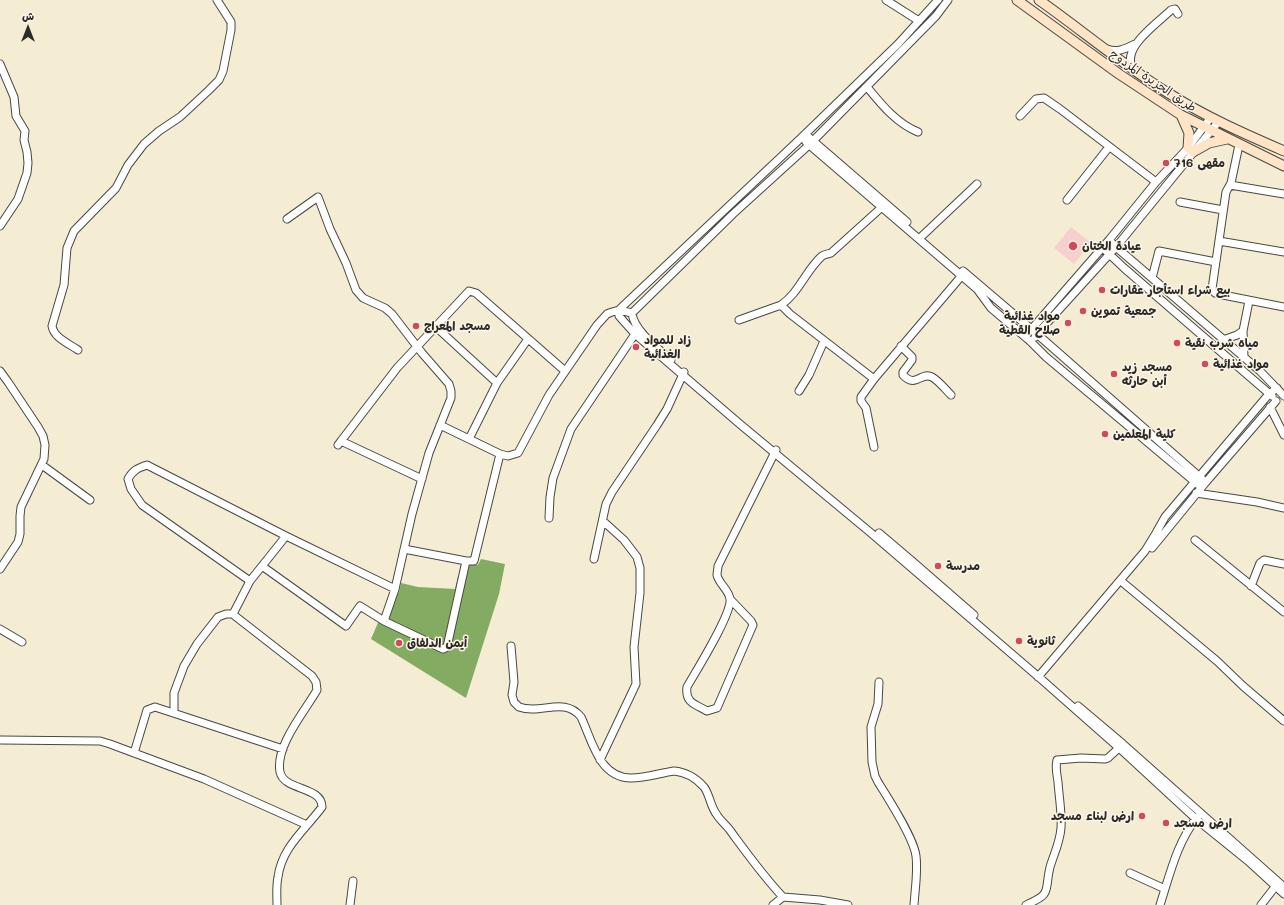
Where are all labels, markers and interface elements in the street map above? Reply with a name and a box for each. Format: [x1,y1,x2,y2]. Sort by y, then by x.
north arrow [8,8,48,48]
text: ش [22,8,34,23]
street label: طريق الجزيرة المزدوج [1107,47,1199,115]
place label: مقهى 716 [1174,156,1225,170]
marker: مقهى 716 [1161,158,1171,168]
place label: عيادة الختان [1082,239,1141,253]
marker: عيادة الختان [1067,240,1079,252]
place label: بيع شراء استأجار عقارات [1110,283,1230,297]
marker: بيع شراء استأجار عقارات [1097,285,1107,295]
place label: جمعية تموين [1091,304,1156,318]
marker: جمعية تموين [1078,306,1088,316]
place label: مواد غذائية صلاح القطية [999,309,1060,337]
marker: مواد غذائية صلاح القطية [1063,318,1073,328]
place label: مسجد المعراج [424,319,490,333]
marker: مسجد المعراج [411,321,421,331]
place label: زاد للمواد الغذائية [644,333,691,361]
place label: مياه شرب نقية [1185,336,1259,350]
marker: مياه شرب نقية [1172,338,1182,348]
marker: زاد للمواد الغذائية [631,342,641,352]
place label: مواد غذائية [1213,357,1269,371]
marker: مواد غذائية [1200,359,1210,369]
place label: مسجد زيد أبن حارثه [1122,360,1172,388]
marker: مسجد زيد أبن حارثه [1109,369,1119,379]
place label: كلية المعلمين [1113,427,1176,441]
marker: كلية المعلمين [1100,429,1110,439]
place label: مدرسة [946,559,980,573]
marker: مدرسة [933,561,943,571]
place label: ثانوية [1027,634,1055,648]
place label: أيمن الدلفاق [407,636,467,650]
marker: ثانوية [1014,636,1024,646]
marker: أيمن الدلفاق [394,638,404,648]
place label: ارض لبناء مسجد [1051,809,1134,823]
marker: ارض لبناء مسجد [1137,811,1147,821]
place label: ارض مسجد [1174,816,1232,830]
marker: ارض مسجد [1161,818,1171,828]

